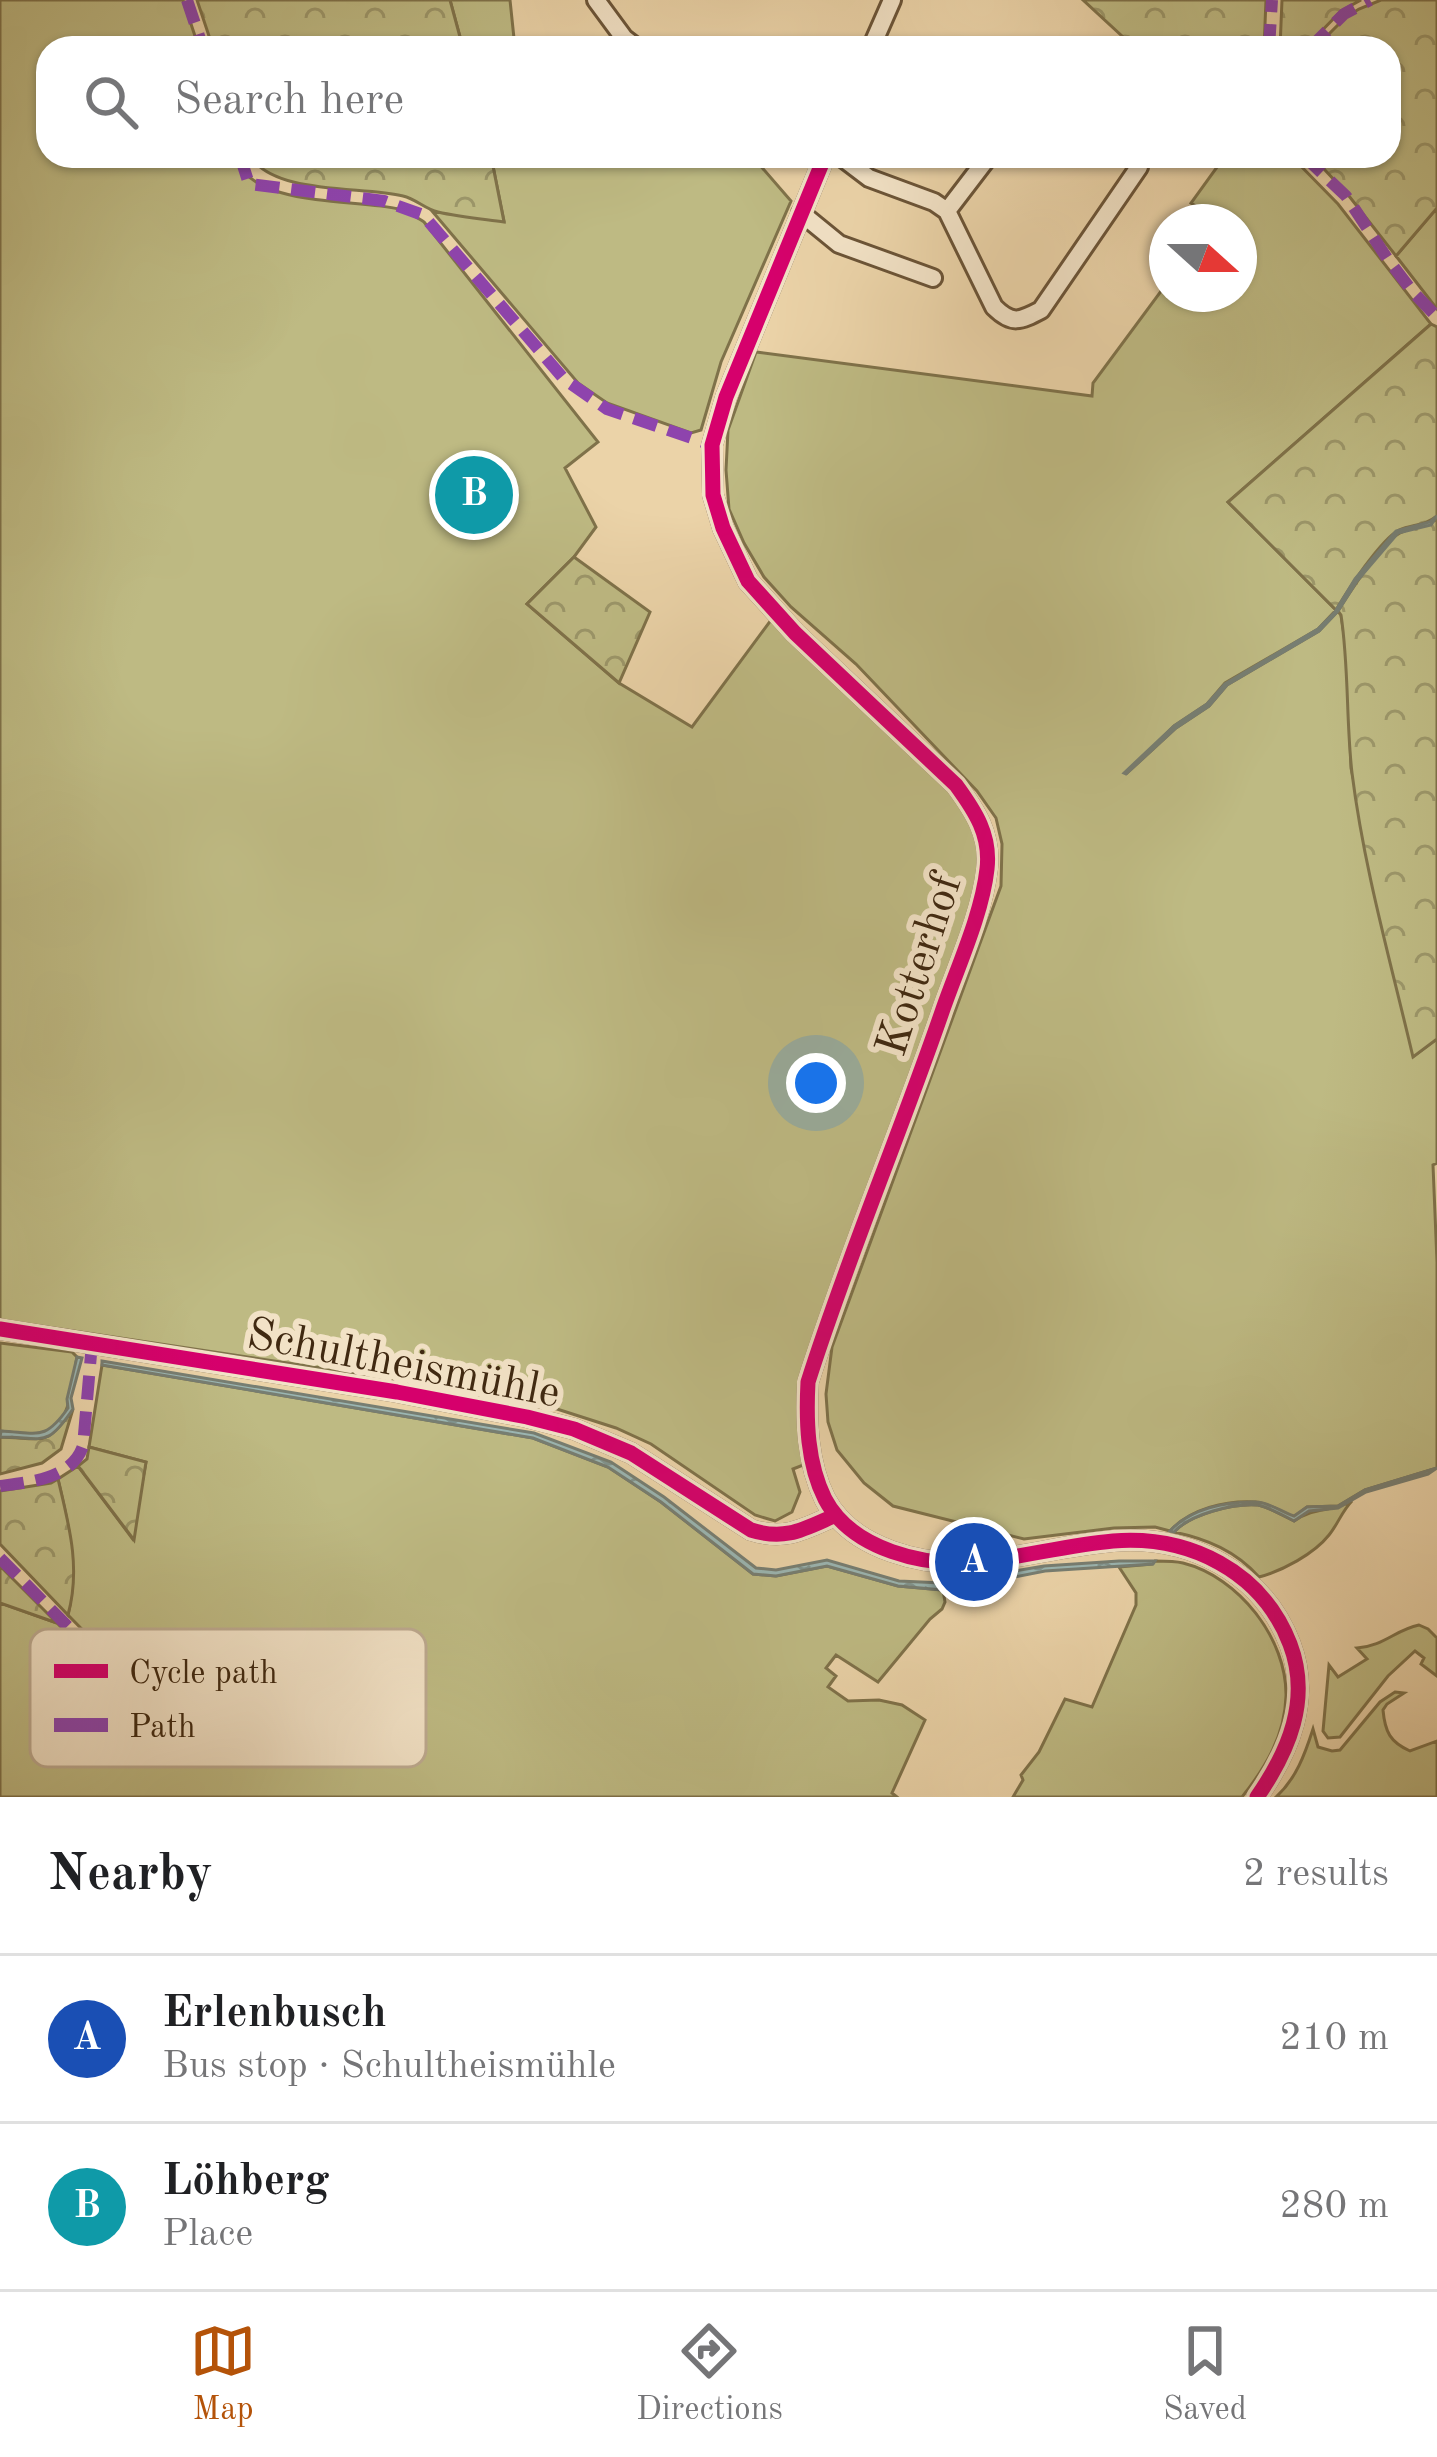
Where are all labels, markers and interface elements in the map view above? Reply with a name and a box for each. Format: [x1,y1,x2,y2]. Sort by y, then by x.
search box [36,36,1401,168]
icon: search [78,69,144,135]
text: Search here [174,79,404,124]
north arrow [1149,204,1257,312]
pin: B [435,450,513,540]
street label: Kotterhof [871,867,972,1062]
your location [786,1053,846,1113]
street label: Schultheismühle [243,1313,563,1418]
pin: A [935,1517,1013,1607]
legend [30,1629,426,1767]
text: Cycle path [129,1658,278,1691]
text: Path [129,1712,196,1745]
text: Nearby [48,1850,213,1901]
text: 2 results [1243,1855,1389,1894]
text: Erlenbusch [162,1992,387,2037]
text: A [72,2019,102,2058]
text: 210 m [1279,2019,1389,2058]
text: Bus stop · Schultheismühle [162,2047,616,2086]
text: Löhberg [162,2160,330,2205]
text: B [73,2187,101,2226]
text: 280 m [1279,2187,1389,2226]
text: Place [162,2215,253,2254]
tab: Map [190,2318,256,2431]
tab: Directions [636,2318,783,2431]
tab: Saved [1163,2318,1247,2431]

